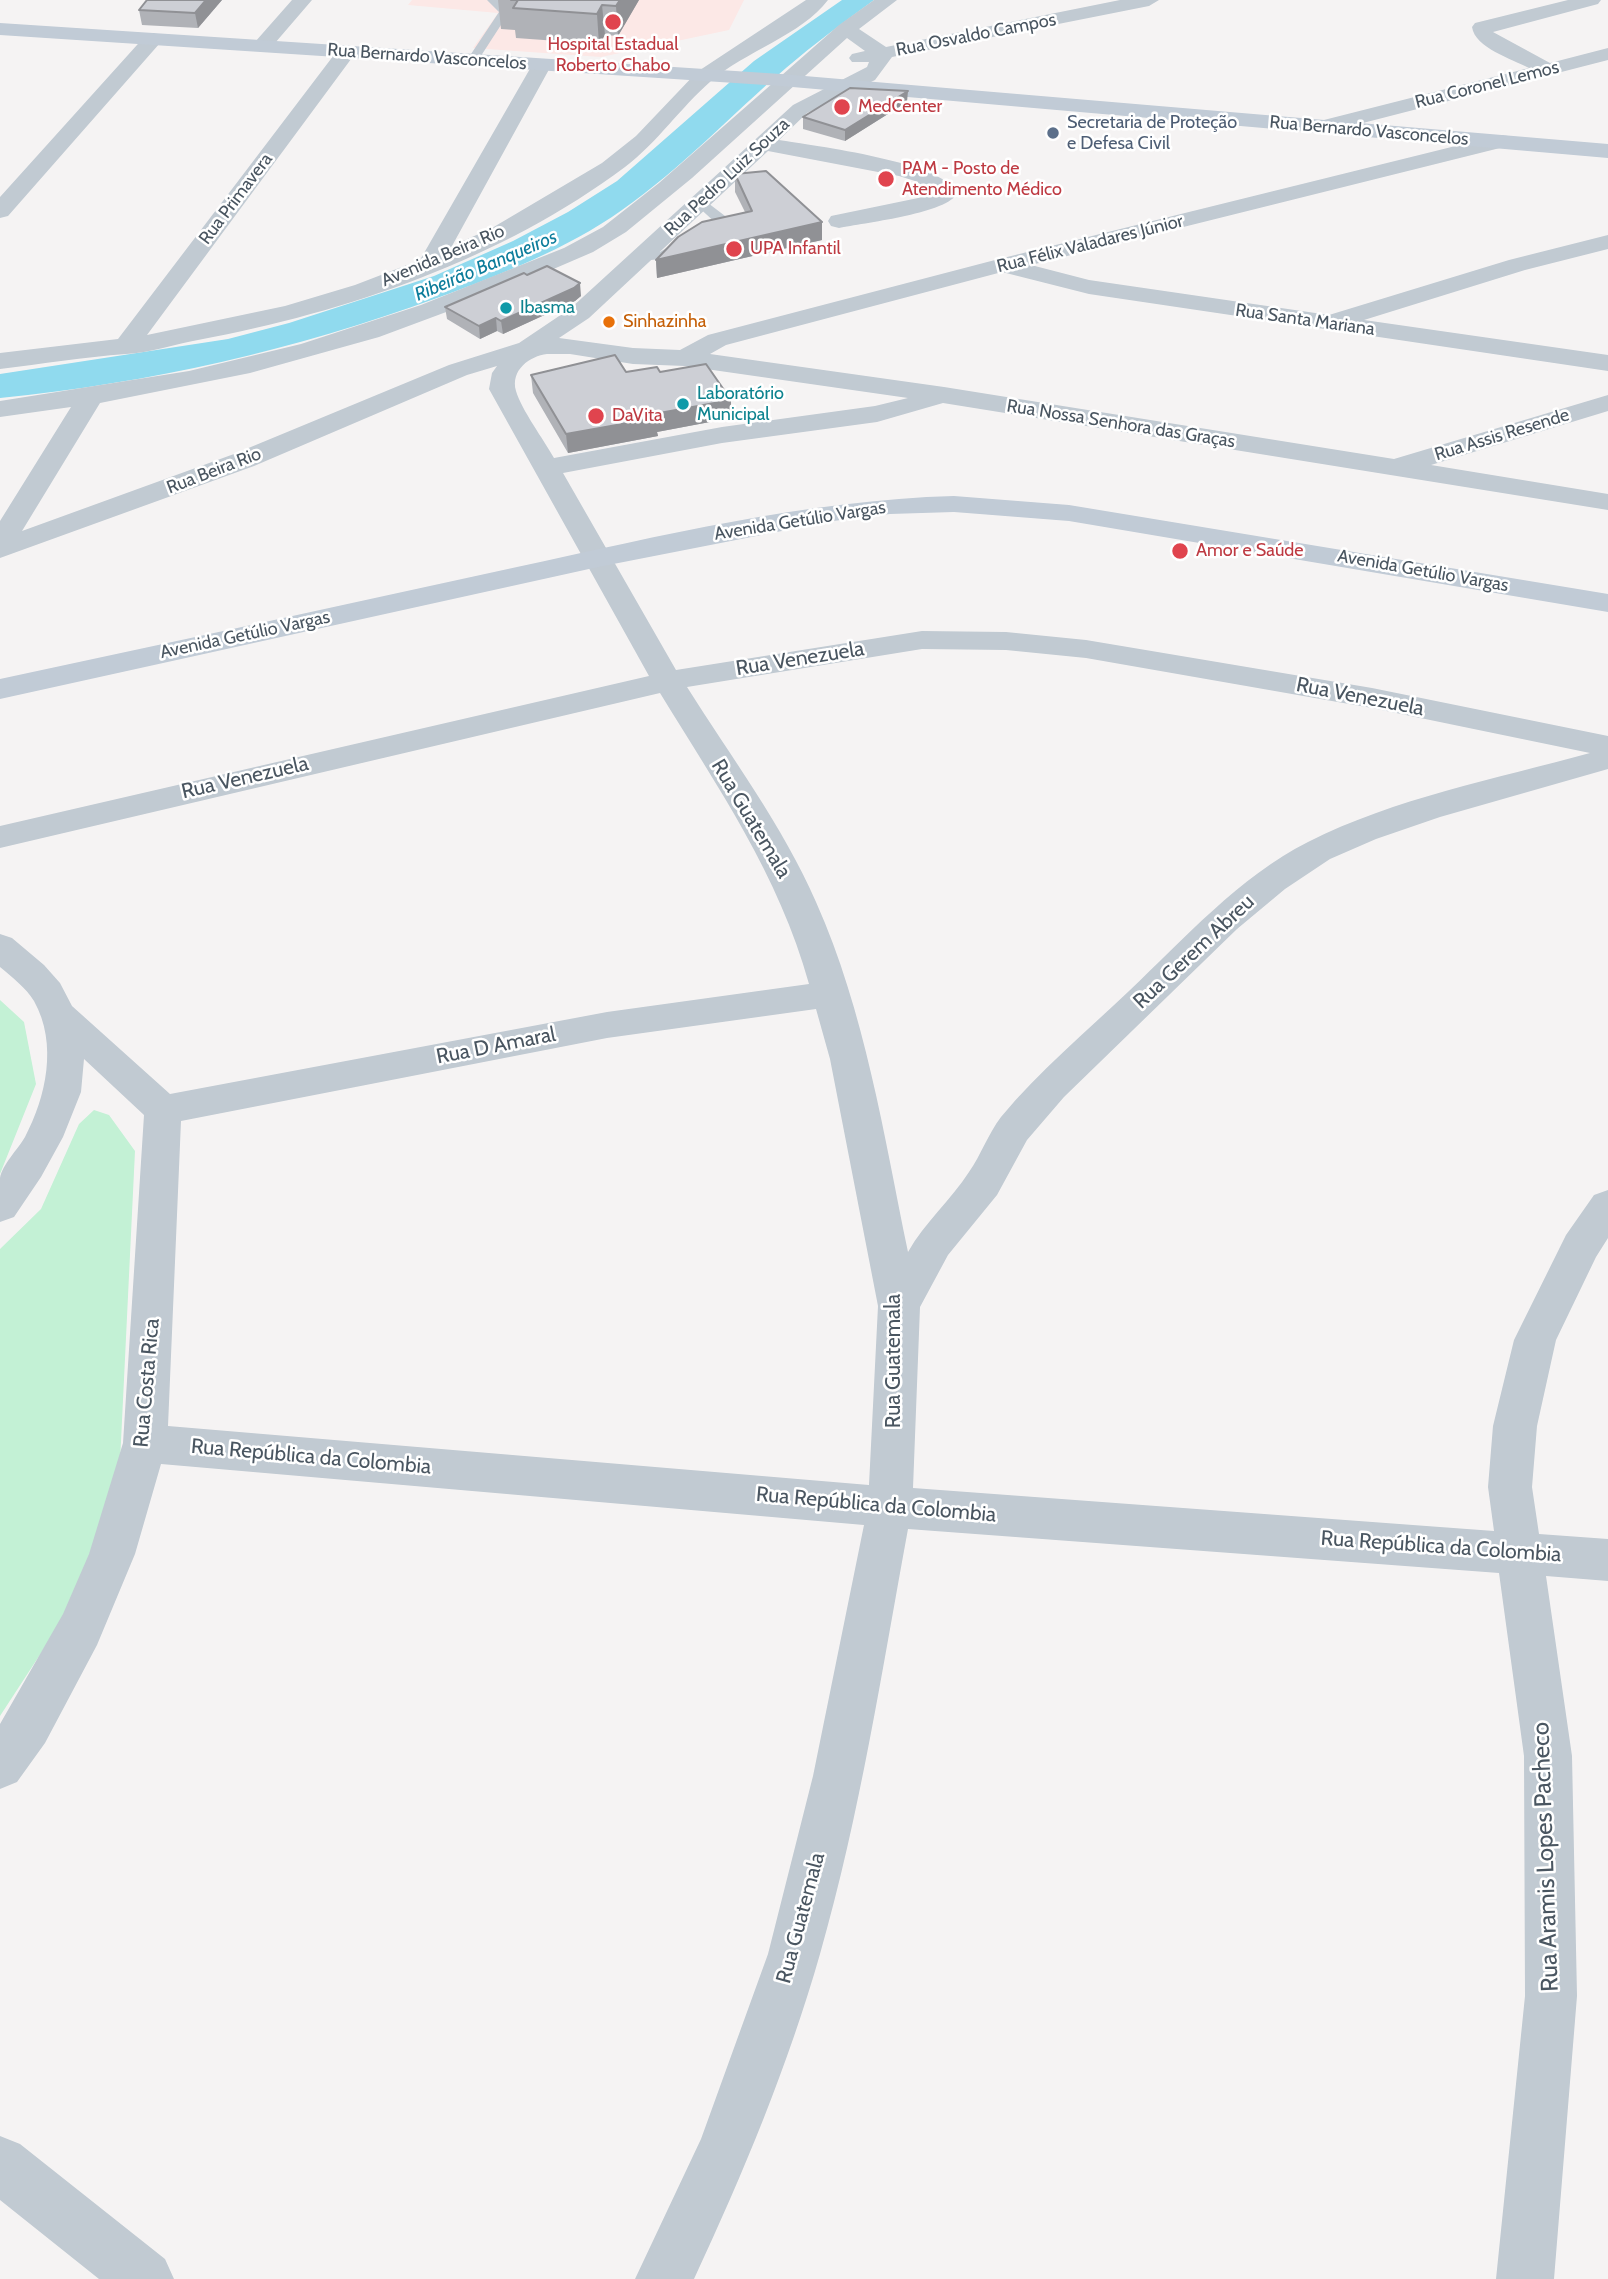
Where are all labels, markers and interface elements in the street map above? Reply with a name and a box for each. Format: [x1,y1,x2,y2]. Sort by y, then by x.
street label: Rua Osvaldo Campos [894,9,1058,61]
marker: Hospital Estadual Roberto Chabo [603,12,623,32]
place label: Hospital Estadual Roberto Chabo [547,34,679,76]
street label: Rua Bernardo Vasconcelos [327,39,527,75]
street label: Rua Coronel Lemos [1413,57,1561,113]
place label: MedCenter [858,96,942,118]
marker: MedCenter [832,97,852,117]
place label: Secretaria de Proteção e Defesa Civil [1067,112,1237,154]
street label: Rua Bernardo Vasconcelos [1269,112,1469,150]
street label: Rua Pedro Luiz Souza [660,113,794,241]
marker: Secretaria de Proteção e Defesa Civil [1045,125,1061,141]
street label: Rua Primavera [195,149,277,249]
place label: PAM - Posto de Atendimento Médico [902,158,1062,200]
marker: PAM - Posto de Atendimento Médico [876,169,896,189]
street label: Rua Félix Valadares Júnior [995,210,1185,278]
street label: Avenida Beira Rio [378,220,508,292]
water label: Ribeirão Banqueiros [411,226,561,306]
place label: UPA Infantil [750,238,841,260]
marker: UPA Infantil [724,239,744,259]
place label: Ibasma [520,297,575,319]
marker: Ibasma [498,300,514,316]
street label: Rua Santa Mariana [1234,300,1376,340]
place label: Sinhazinha [623,311,706,333]
marker: Sinhazinha [601,314,617,330]
place label: Laboratório Municipal [697,383,784,426]
street label: Rua Nossa Senhora das Graças [1005,395,1237,453]
marker: Laboratório Municipal [675,396,691,412]
street label: Rua Assis Resende [1432,404,1572,466]
place label: DaVita [612,405,663,427]
marker: DaVita [586,406,606,426]
street label: Rua Beira Rio [164,443,264,499]
street label: Avenida Getúlio Vargas [713,497,887,545]
place label: Amor e Saúde [1196,540,1304,562]
marker: Amor e Saúde [1170,541,1190,561]
street label: Avenida Getúlio Vargas [1336,545,1510,597]
street label: Avenida Getúlio Vargas [158,606,332,664]
street label: Rua Venezuela [734,636,866,682]
street label: Rua Venezuela [1294,672,1426,722]
street label: Rua Venezuela [179,751,311,805]
street label: Rua Guatemala [706,755,796,883]
street label: Rua Gerem Abreu [1128,890,1260,1014]
street label: Rua D Amaral [434,1022,558,1070]
street label: Rua Guatemala [881,1294,907,1428]
street label: Rua Costa Rica [129,1317,165,1449]
street label: Rua República da Colombia [190,1434,432,1480]
street label: Rua República da Colombia [755,1482,997,1528]
street label: Rua República da Colombia [1320,1526,1562,1568]
street label: Rua Aramis Lopes Pacheco [1527,1722,1565,1992]
street label: Rua Guatemala [771,1850,831,1986]

